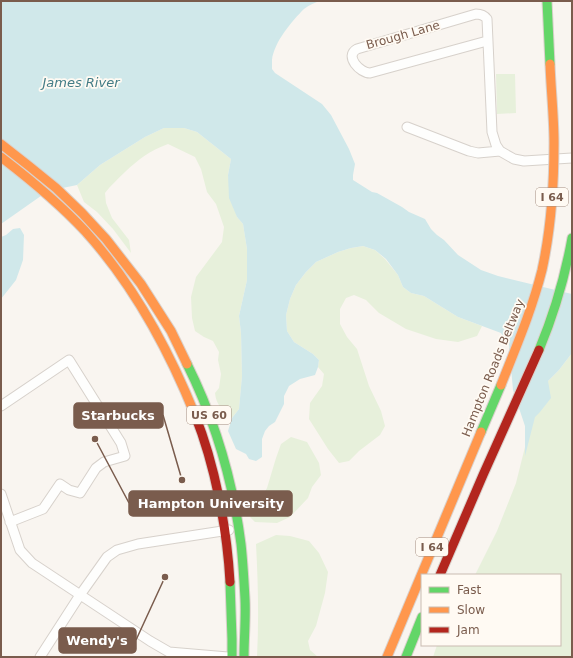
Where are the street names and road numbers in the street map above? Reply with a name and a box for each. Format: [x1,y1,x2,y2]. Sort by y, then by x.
street label: Brough Lane [365,18,441,52]
road number: I 64 [536,188,568,206]
street label: Hampton Roads Beltway [459,297,527,439]
road number: US 60 [187,406,231,424]
road number: I 64 [416,538,448,556]

